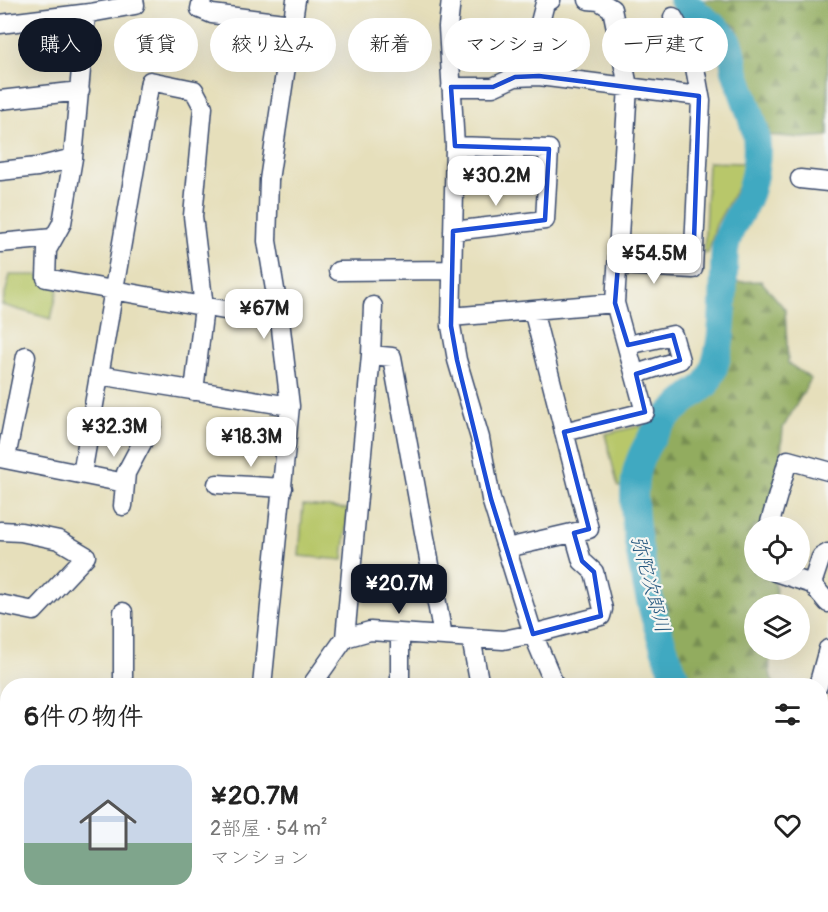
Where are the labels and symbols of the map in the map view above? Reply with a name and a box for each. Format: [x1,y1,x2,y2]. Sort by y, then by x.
pin: ¥30.2M [447,156,545,207]
pin: ¥54.5M [605,234,703,285]
pin: ¥67M [228,289,300,340]
pin: ¥32.3M [65,407,163,458]
pin: ¥18.3M [202,417,300,468]
water label: 弥陀次郎川 [626,533,676,636]
pin: ¥20.7M [350,564,448,615]

